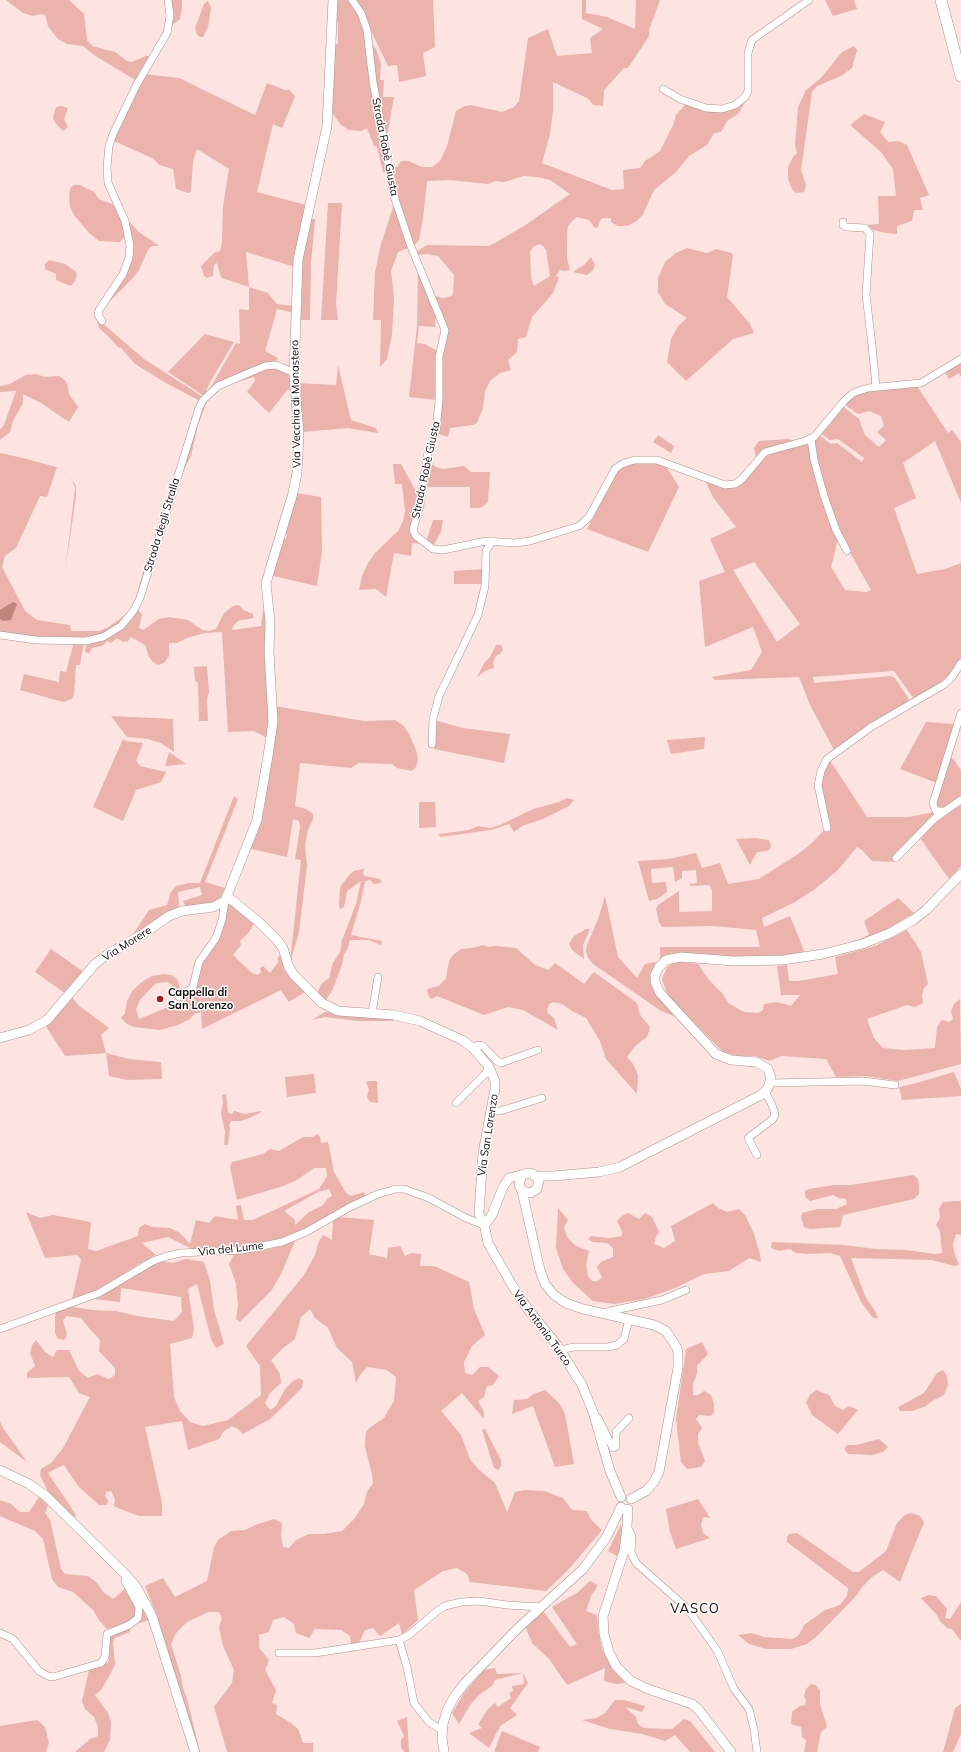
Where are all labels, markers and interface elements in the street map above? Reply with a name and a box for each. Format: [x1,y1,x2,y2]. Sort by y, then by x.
street label: Strada Robè Giusta [369,97,401,197]
street label: Via Vecchia di Monastero [288,340,304,468]
street label: Strada Robè Giusta [409,420,443,520]
street label: Strada degli Stralla [141,476,183,574]
street label: Via Morere [100,924,154,964]
place label: Cappella di San Lorenzo [168,986,233,1012]
marker: Cappella di San Lorenzo [155,994,165,1004]
street label: Via San Lorenzo [475,1093,501,1177]
street label: Via del Lume [198,1239,264,1259]
street label: Via Antonio Turco [510,1288,574,1368]
district label: VASCO [670,1601,720,1617]

